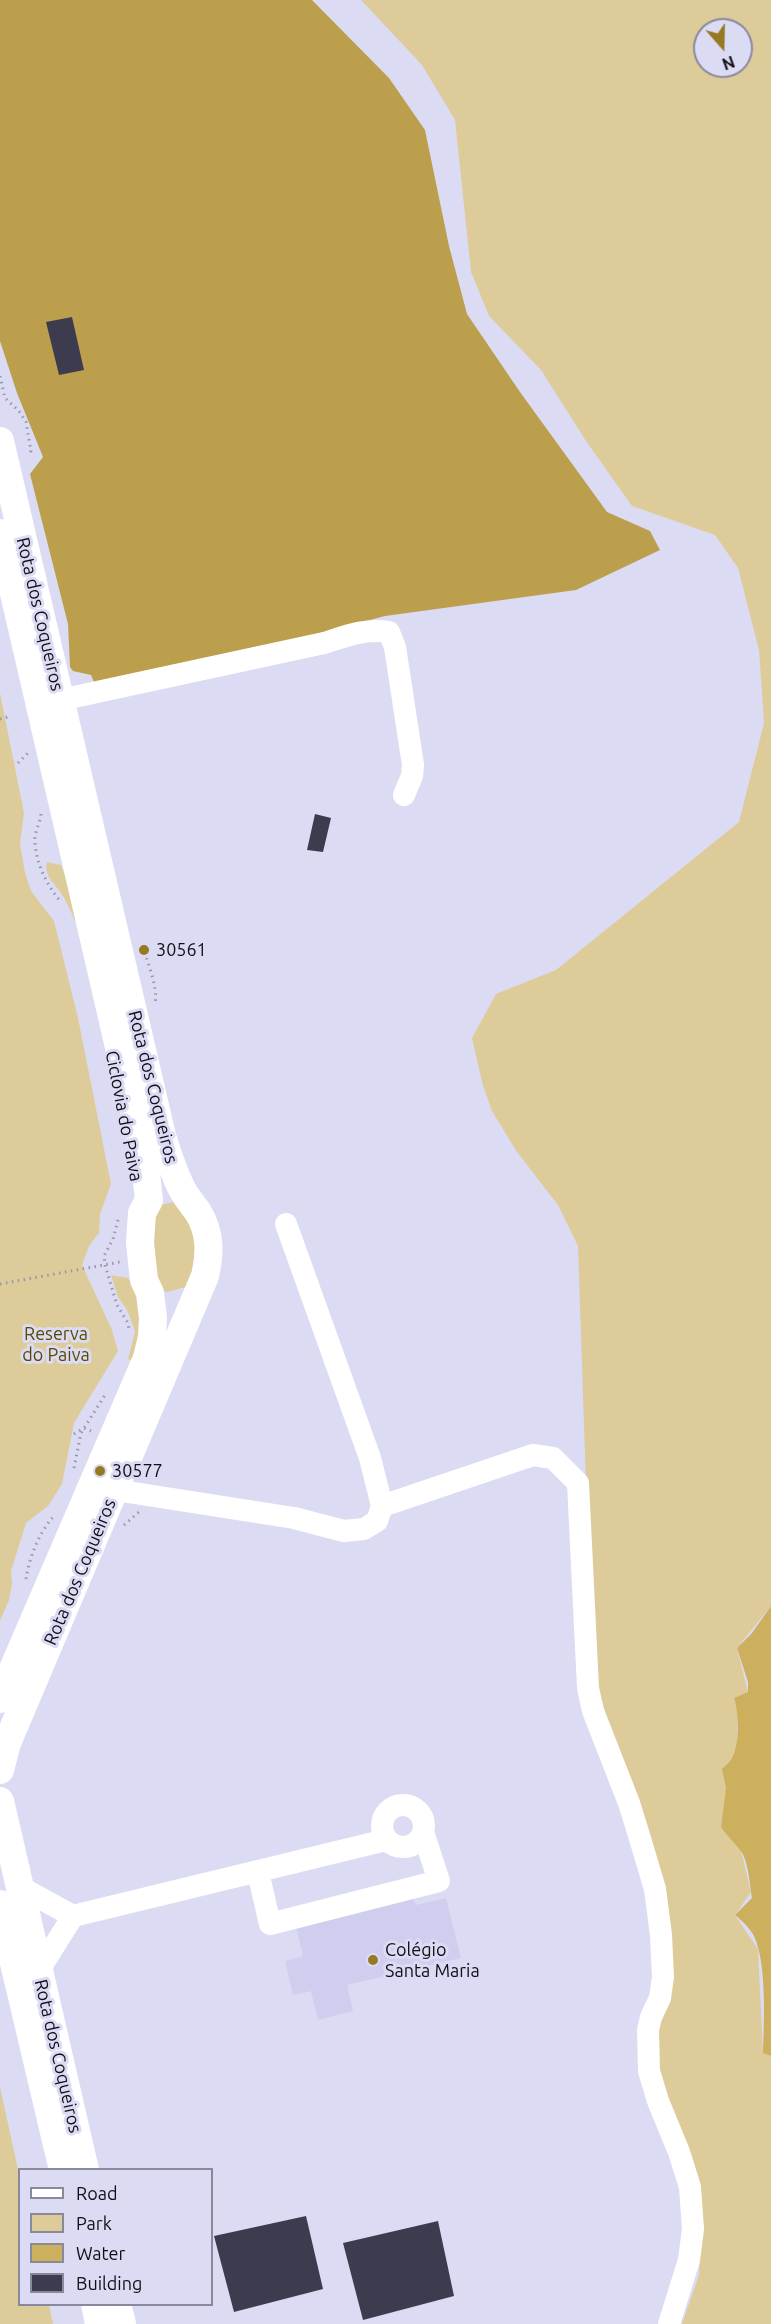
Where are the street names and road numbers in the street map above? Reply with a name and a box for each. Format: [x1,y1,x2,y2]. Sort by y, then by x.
street label: Rota dos Coqueiros [12,535,68,693]
street label: Rota dos Coqueiros [124,1008,182,1166]
street label: Ciclovia do Paiva [101,1049,147,1183]
street label: Rota dos Coqueiros [39,1496,121,1648]
street label: Rota dos Coqueiros [30,1977,86,2135]

